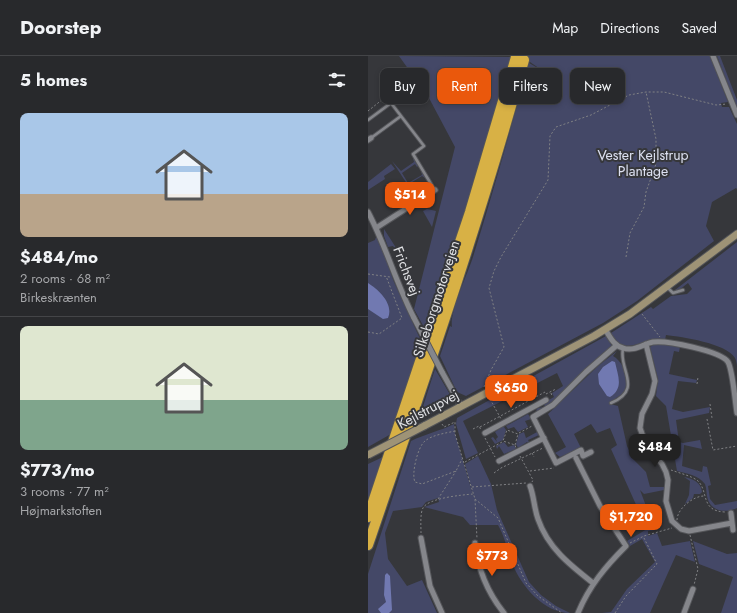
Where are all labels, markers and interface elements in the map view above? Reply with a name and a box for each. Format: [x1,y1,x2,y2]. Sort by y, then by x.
text: Doorstep [20,14,101,41]
text: Map [552,18,578,38]
text: Directions [600,18,660,38]
text: Saved [682,18,717,38]
text: 5 homes [20,68,87,92]
chip: Buy [380,68,429,104]
chip: Rent [437,68,491,104]
chip: Filters [499,68,562,104]
chip: New [570,68,625,104]
icon: filters [326,69,348,91]
icon: home [148,139,220,211]
park label: Vester Kejlstrup Plantage [597,145,689,181]
pin: $514 [386,182,434,216]
text: $514 [394,185,426,204]
street label: Silkeborgmotorvejen [408,238,464,360]
street label: Frichsvej [388,243,426,299]
text: $484/mo [20,245,98,269]
text: 2 rooms · 68 m² [20,269,110,288]
text: Birkeskrænten [20,288,97,307]
icon: home [148,352,220,424]
pin: $650 [487,375,535,409]
text: $650 [494,378,528,397]
street label: Kejlstrupvej [394,384,462,434]
pin: $484 [631,434,679,468]
text: $484 [638,437,672,456]
text: $773/mo [20,458,95,482]
text: 3 rooms · 77 m² [20,482,109,501]
text: Højmarkstoften [20,501,102,520]
pin: $1,720 [598,504,664,538]
text: $1,720 [609,507,653,526]
pin: $773 [468,543,516,577]
text: $773 [476,546,508,565]

